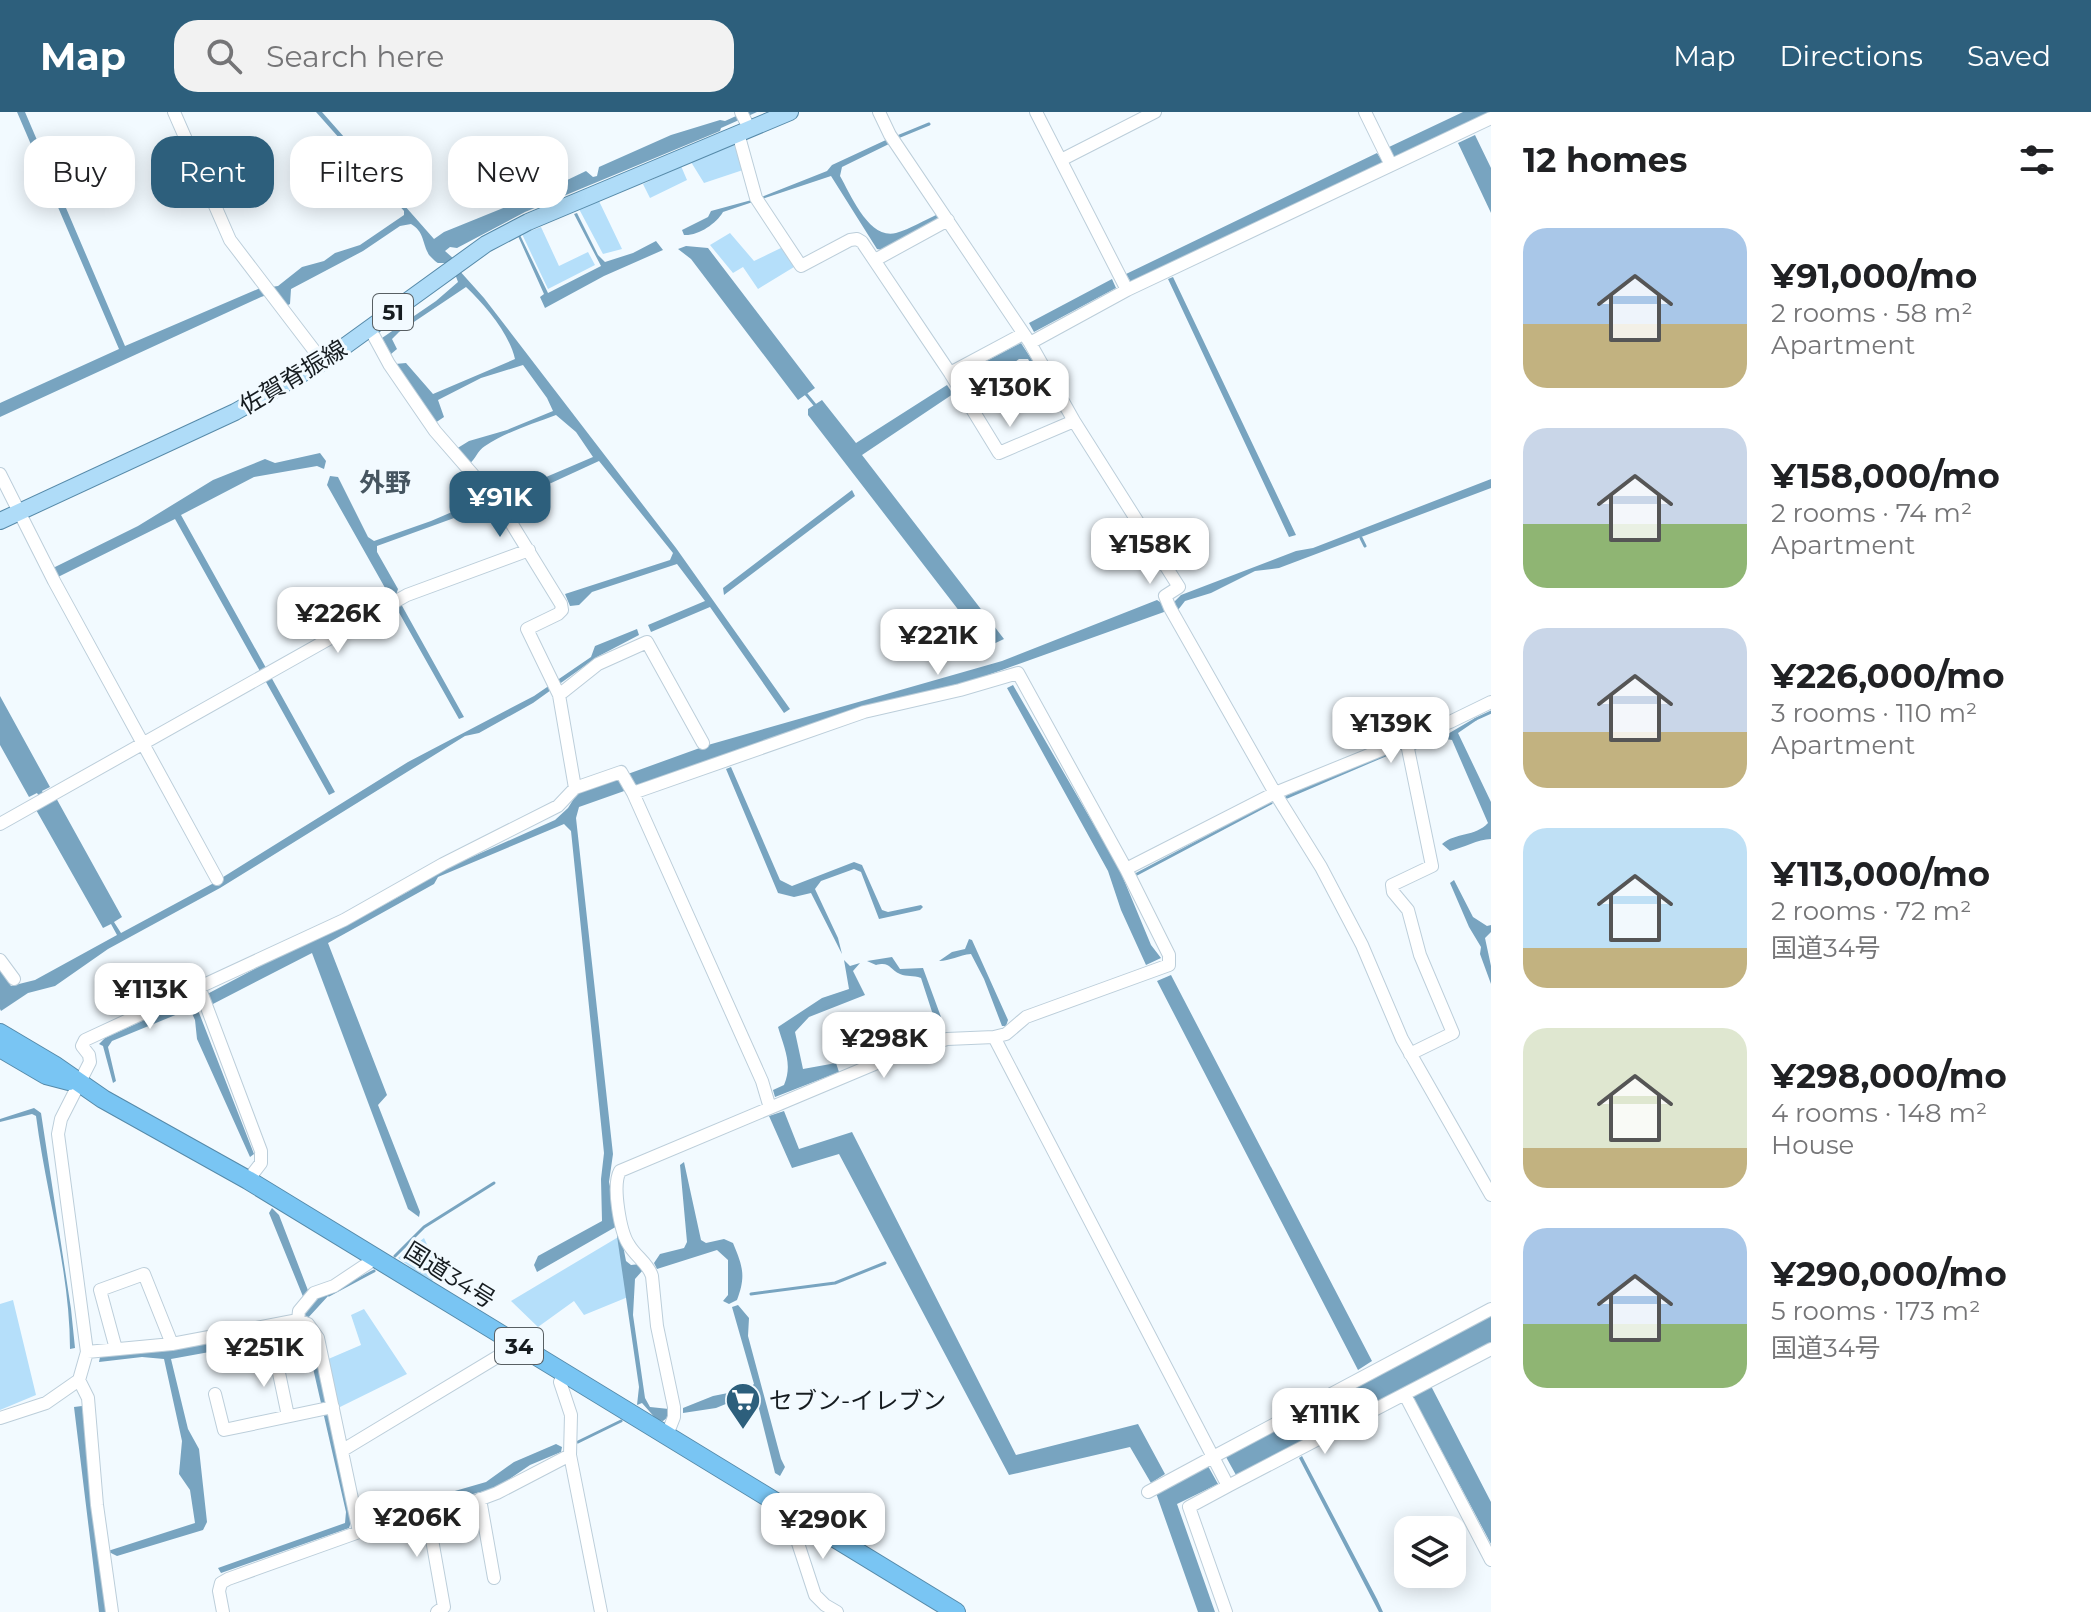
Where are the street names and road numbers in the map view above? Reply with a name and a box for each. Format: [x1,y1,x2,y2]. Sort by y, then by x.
road number: 51 [373,294,413,330]
street label: 佐賀脊振線 [234,334,352,420]
street label: 国道34号 [399,1236,501,1314]
road number: 34 [495,1328,543,1364]

